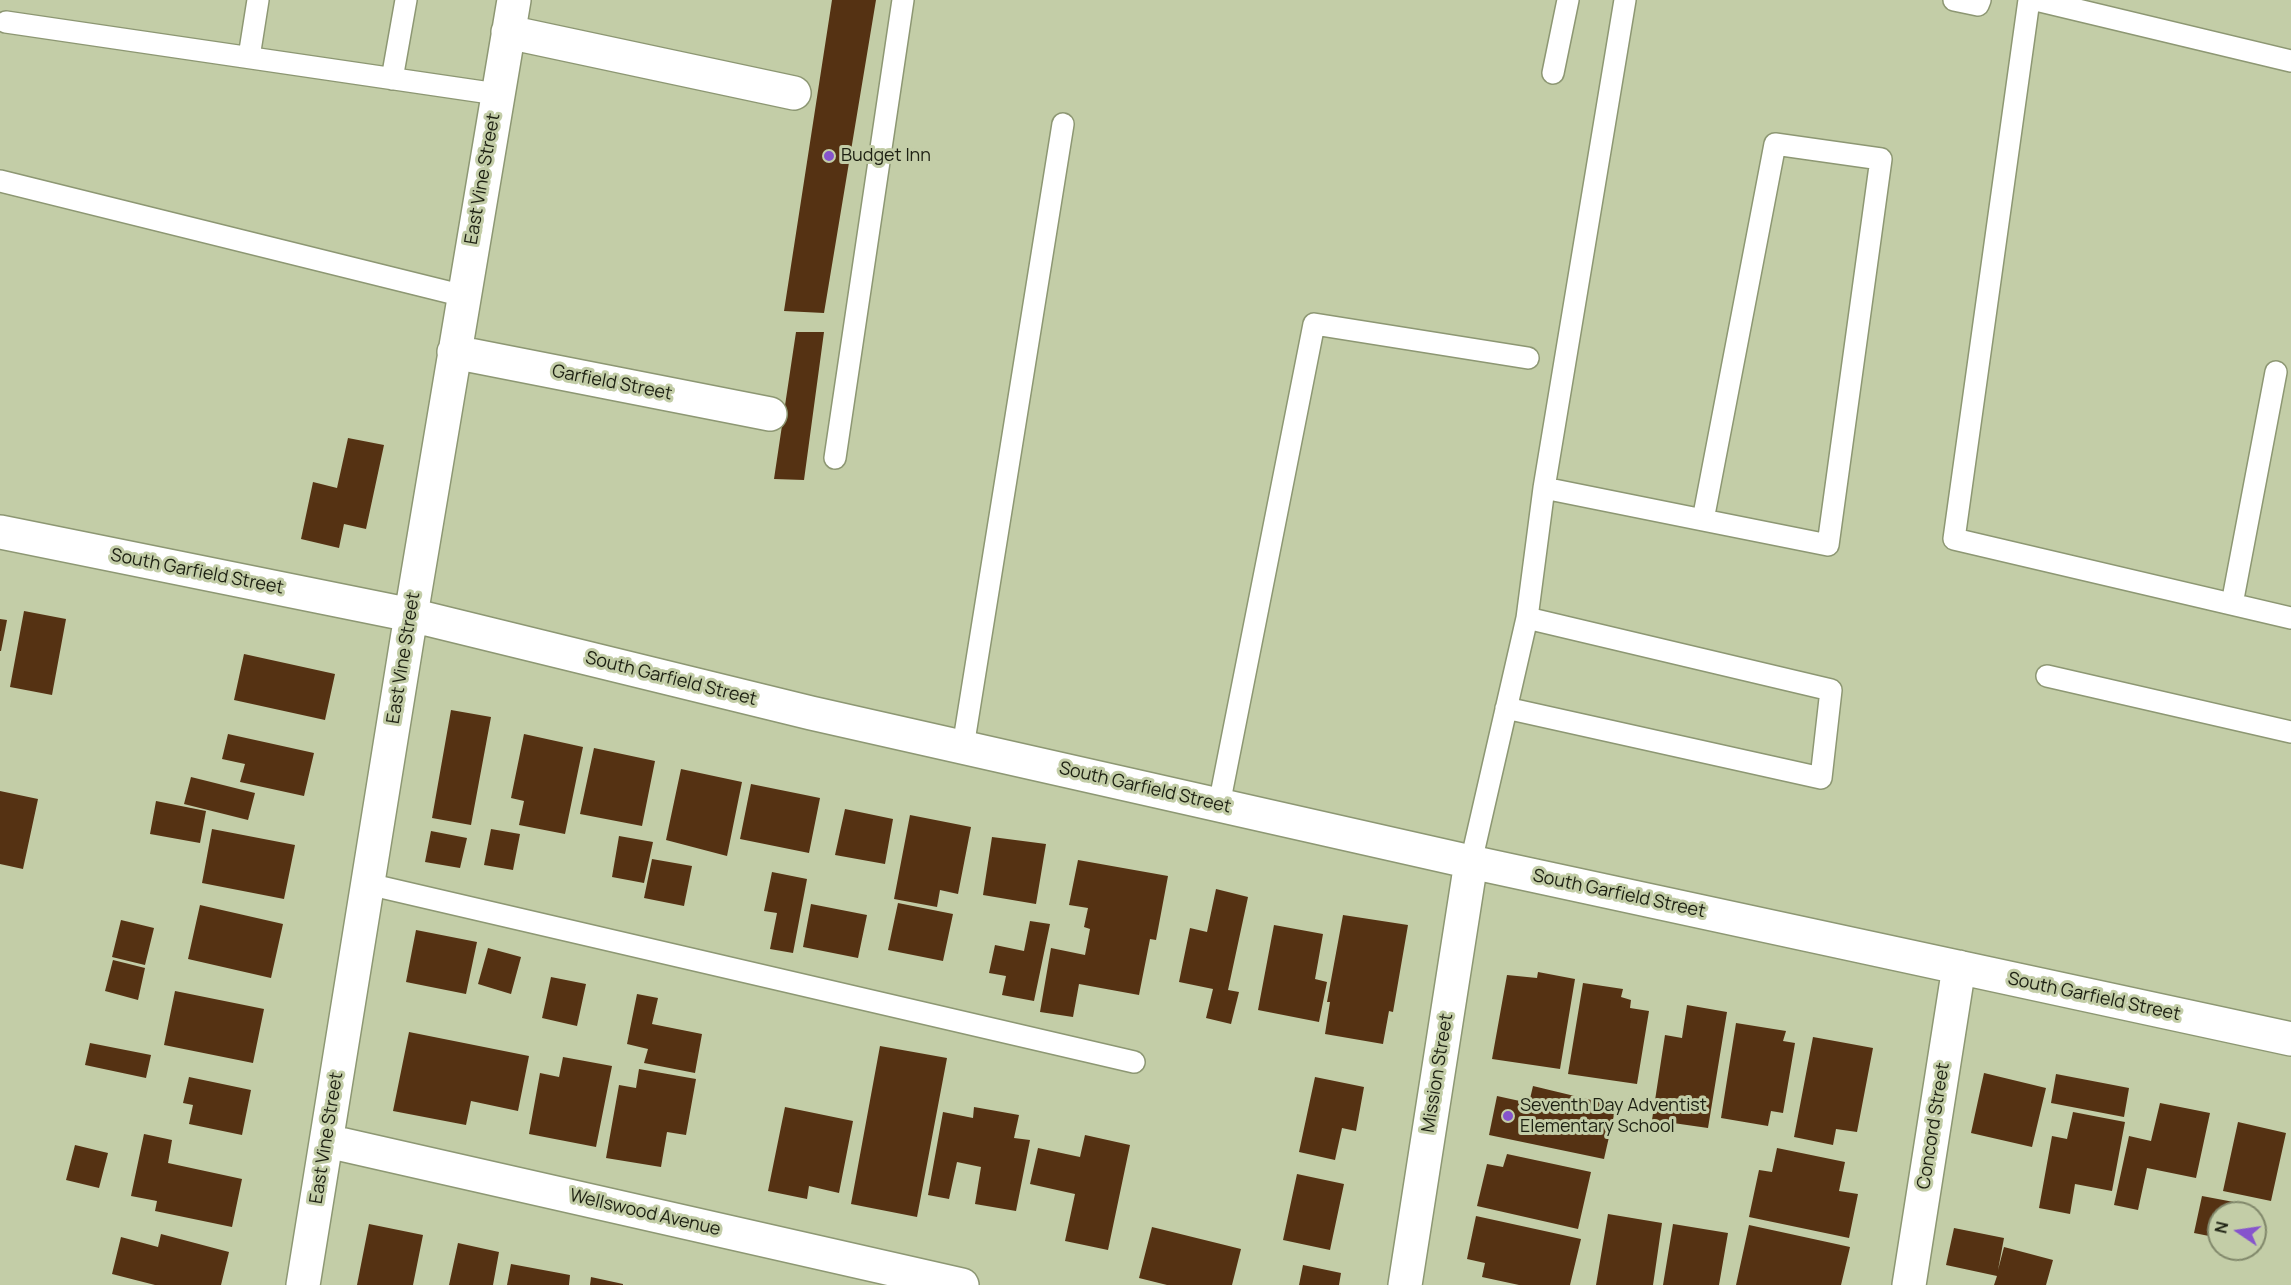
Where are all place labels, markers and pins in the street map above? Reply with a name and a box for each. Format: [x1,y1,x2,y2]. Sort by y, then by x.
place label: Budget Inn [841,145,931,167]
marker: Budget Inn [822,149,836,163]
place label: Seventh Day Adventist Elementary School [1520,1095,1707,1138]
marker: Seventh Day Adventist Elementary School [1501,1109,1515,1123]

